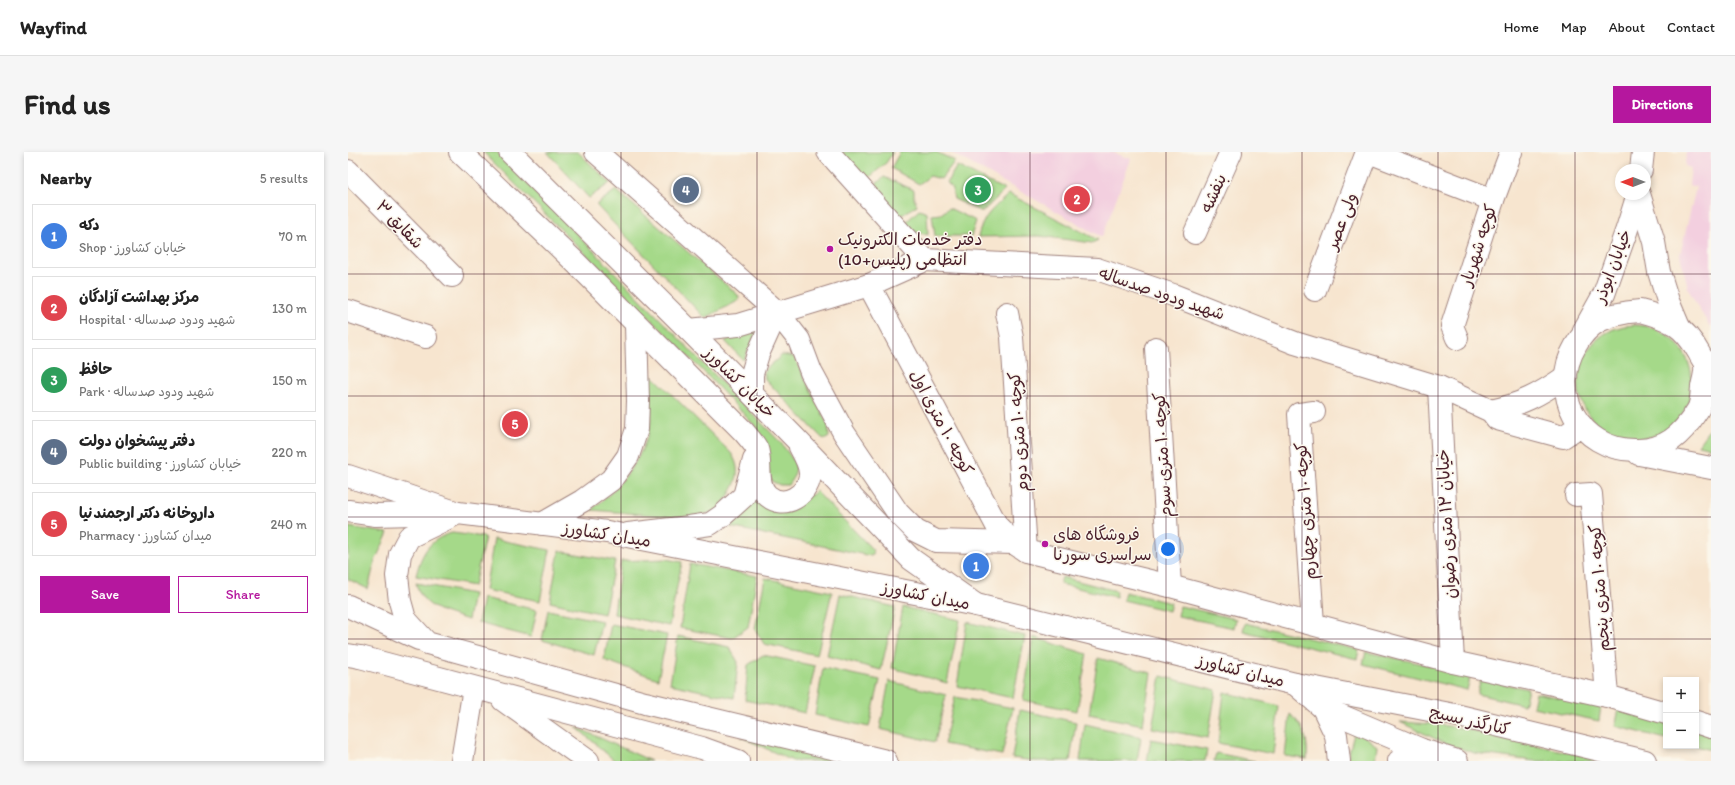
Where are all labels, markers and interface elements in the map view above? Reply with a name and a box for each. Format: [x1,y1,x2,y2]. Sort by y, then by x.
text: Wayfind [20,16,87,39]
text: Home [1504,19,1539,36]
text: Map [1561,19,1587,36]
text: About [1609,19,1645,36]
text: Contact [1667,19,1715,36]
button: Directions [1613,86,1711,123]
text: Find us [24,87,111,121]
north arrow [1615,164,1651,200]
text: Nearby [40,168,92,188]
street label: بنفشه [1196,170,1230,216]
text: 5 results [260,171,308,186]
pin: 4 [673,175,699,205]
pin: 3 [965,175,991,205]
pin: 2 [1064,184,1090,214]
street label: ولی عصر [1320,190,1362,255]
street label: شقایق ۳ [372,196,428,252]
street label: کوچه شهریار [1455,202,1502,291]
text: دکه [79,216,99,234]
street label: خیابان ابوذر [1588,226,1636,308]
text: 1 [51,229,57,244]
text: 70 m [279,229,307,244]
place label: دفتر خدمات الکترونیک انتظامی (پلیس+10) [838,229,983,271]
text: Shop · خیابان کشاورز [79,240,186,255]
marker: دفتر خدمات الکترونیک انتظامی (پلیس+10) [825,244,835,254]
street label: شهید ودود صدساله [1096,262,1228,325]
text: مرکز بهداشت آزادگان [79,288,199,306]
text: 2 [51,301,57,316]
text: 130 m [272,301,307,316]
text: Hospital · شهید ودود صدساله [79,312,235,327]
street label: خیابان کشاورز [699,341,780,422]
text: حافظ [79,360,112,378]
street label: کوچه ۱۰ متری اول [905,366,978,478]
street label: کوچه ۱۰ متری دوم [1004,371,1036,493]
text: 3 [50,373,58,388]
text: 150 m [272,373,307,388]
text: Park · شهید ودود صدساله [79,384,214,399]
street label: کوچه ۱۰ متری سوم [1149,392,1179,518]
pin: 5 [502,409,528,439]
text: دفتر پیشخوان دولت [79,432,195,450]
street label: کوچه ۱۰ متری چهارم [1290,441,1323,580]
text: 4 [50,445,58,460]
text: 220 m [271,445,307,460]
street label: خیابان ۱۲ متری رضوان [1432,449,1461,599]
text: Public building · خیابان کشاورز [79,456,242,471]
text: داروخانه دکتر ارجمندنیا [79,504,215,522]
text: 5 [51,517,57,532]
text: 240 m [270,517,307,532]
street label: میدان کشاورز [559,517,653,551]
place label: فروشگاه های سراسری سورنا [1053,524,1152,566]
street label: کوچه ۱۰ متری پنجم [1585,524,1616,652]
text: Pharmacy · میدان کشاورز [79,528,212,543]
marker: فروشگاه های سراسری سورنا [1040,539,1050,549]
your location [1158,539,1178,559]
pin: 1 [963,551,989,581]
button: Save [40,576,170,613]
button: Share [178,576,308,613]
street label: میدان کشاورز [878,576,972,613]
street label: میدان کشاورز [1193,649,1287,690]
map controls [1663,677,1699,749]
button: + [1663,677,1699,713]
street label: کنارگذر بسیج [1427,701,1512,741]
button: − [1663,713,1699,749]

